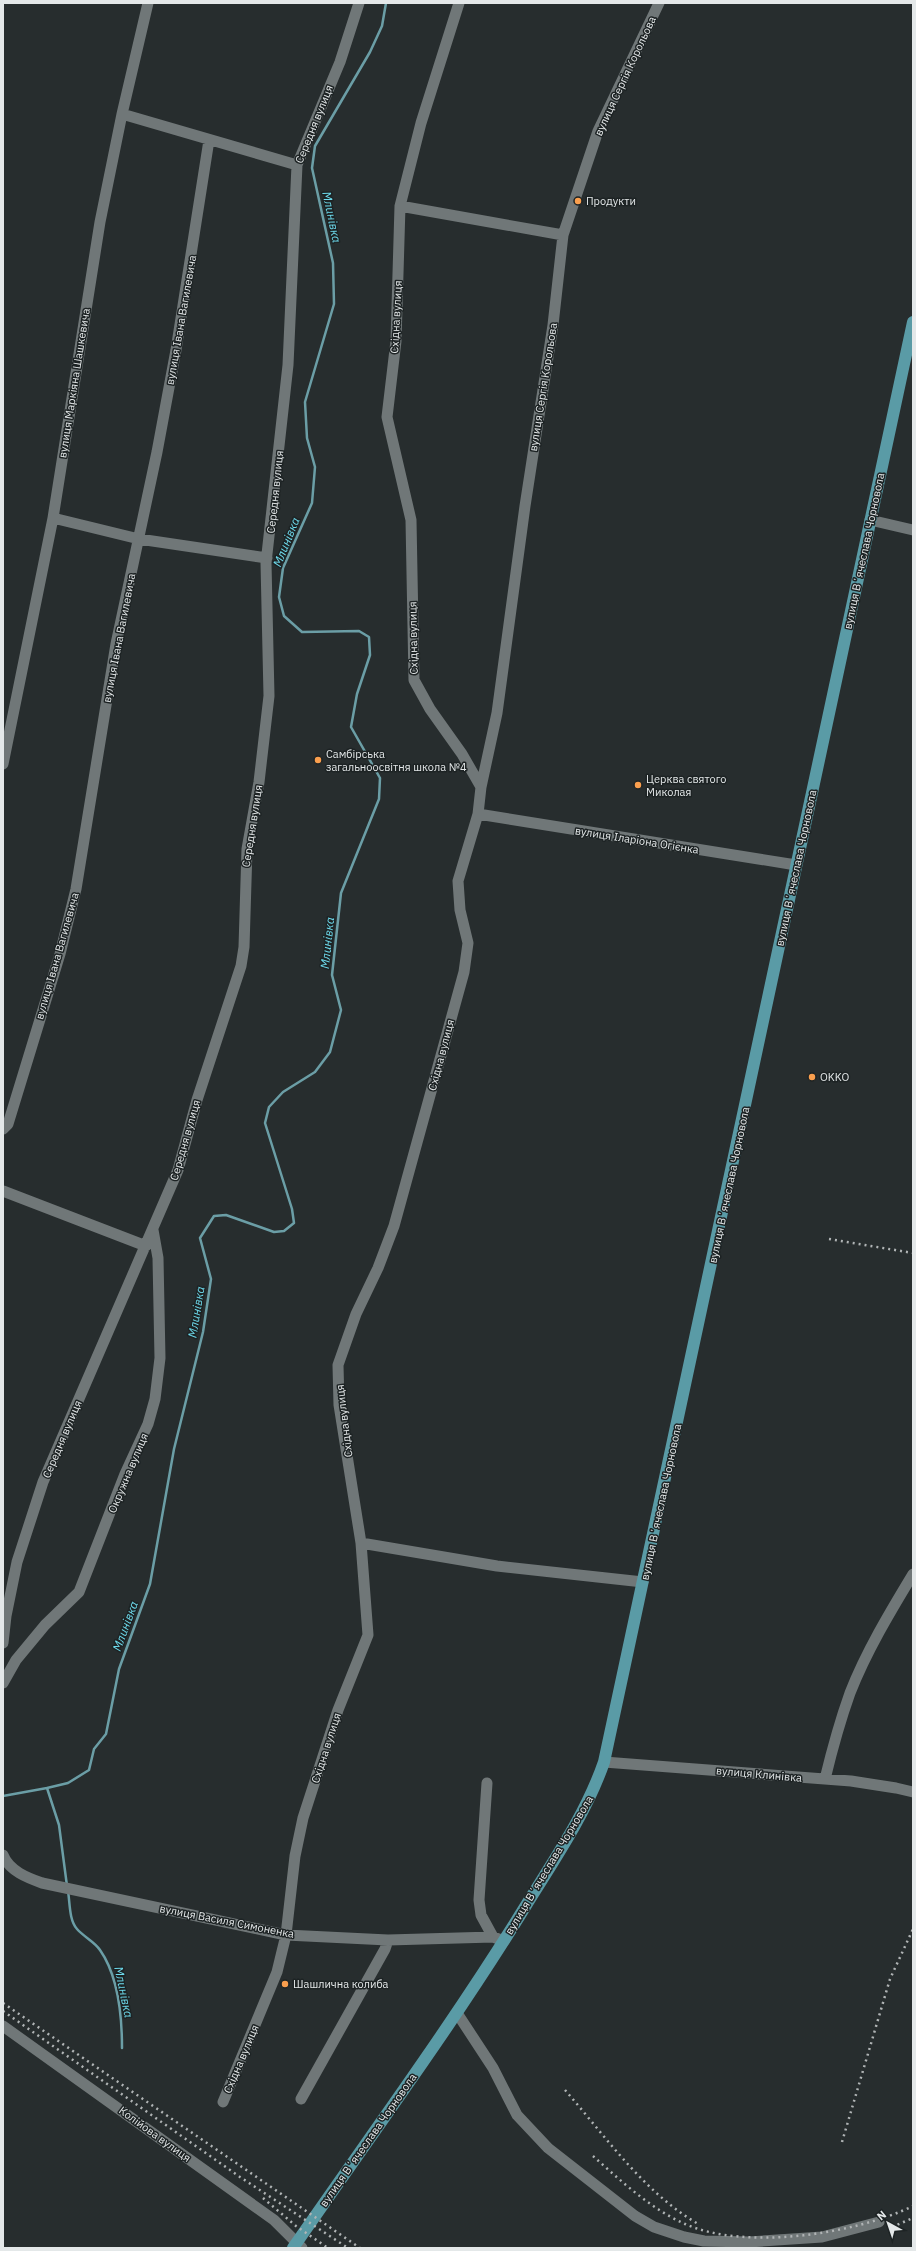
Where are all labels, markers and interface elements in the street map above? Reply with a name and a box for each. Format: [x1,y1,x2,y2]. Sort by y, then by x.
street label: вулиця Сергія Корольова [591,14,659,138]
street label: Середня вулиця [292,83,336,165]
water label: Млинівка [319,190,345,244]
place label: Продукти [586,194,636,208]
marker: Продукти [573,196,583,206]
street label: вулиця Івана Вагилевича [163,254,199,386]
street label: Східна вулиця [387,280,405,354]
street label: вулиця Маркіяна Шашкевича [55,307,93,459]
street label: вулиця Сергія Корольова [526,322,560,452]
street label: Середня вулиця [264,450,286,534]
street label: вулиця Вʼячеслава Чорновола [841,471,887,630]
water label: Млинівка [269,515,303,569]
street label: вулиця Івана Вагилевича [100,572,138,704]
street label: Східна вулиця [405,601,421,675]
place label: Самбірська загальноосвітня школа №4 [326,747,467,774]
marker: Самбірська загальноосвітня школа №4 [313,755,323,765]
place label: Церква святого Миколая [646,772,726,799]
marker: Церква святого Миколая [633,780,643,790]
street label: Середня вулиця [239,784,265,868]
street label: вулиця Вʼячеслава Чорновола [773,788,819,947]
street label: вулиця Іларіона Огієнка [574,823,700,857]
street label: вулиця Івана Вагилевича [32,891,82,1021]
water label: Млинівка [317,916,337,970]
street label: Східна вулиця [425,1018,457,1092]
place label: OKKO [820,1070,849,1084]
marker: OKKO [807,1072,817,1082]
street label: Середня вулиця [167,1098,203,1182]
street label: вулиця Вʼячеслава Чорновола [706,1105,752,1264]
water label: Млинівка [185,1285,207,1339]
street label: Східна вулиця [333,1384,355,1458]
street label: Середня вулиця [39,1398,85,1480]
street label: вулиця Вʼячеслава Чорновола [638,1422,684,1581]
street label: Окружна вулиця [105,1431,151,1515]
water label: Млинівка [109,1599,141,1653]
street label: Східна вулиця [308,1711,344,1785]
street label: вулиця Клинівка [715,1763,803,1785]
street label: вулиця Вʼячеслава Чорновола [502,1793,596,1937]
street label: вулиця Василя Симоненка [159,1901,296,1941]
water label: Млинівка [111,1965,137,2019]
place label: Шашлична колиба [293,1977,389,1991]
marker: Шашлична колиба [280,1979,290,1989]
street label: Східна вулиця [220,2023,262,2095]
street label: вулиця Вʼячеслава Чорновола [317,2071,420,2209]
street label: Колійова вулиця [116,2103,194,2165]
north arrow [868,2203,908,2243]
text: N [874,2207,889,2223]

